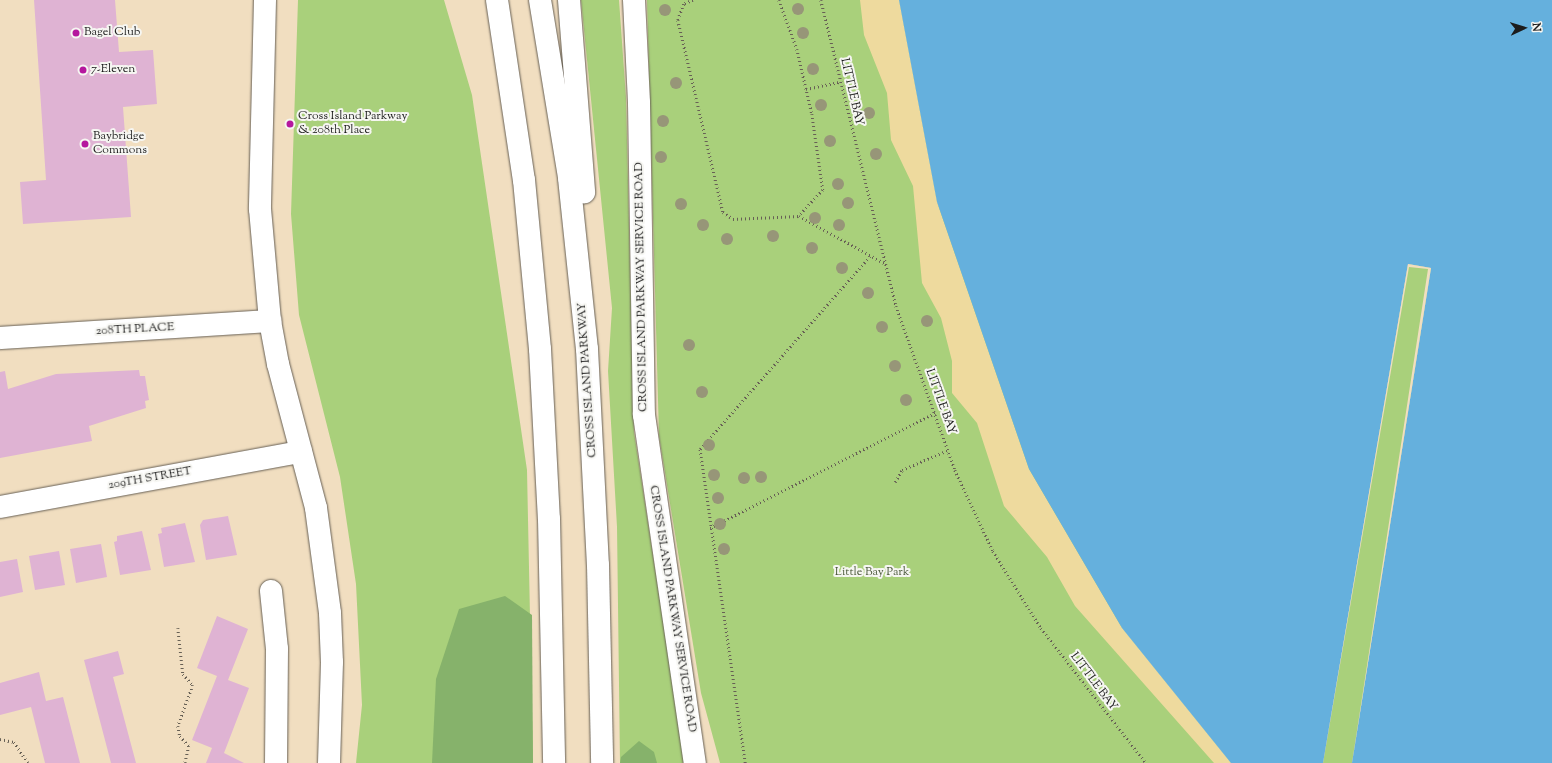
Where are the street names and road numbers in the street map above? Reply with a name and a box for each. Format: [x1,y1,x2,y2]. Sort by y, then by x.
street label: LITTLE BAY [836,57,866,127]
street label: CROSS ISLAND PARKWAY SERVICE ROAD [633,162,651,412]
street label: CROSS ISLAND PARKWAY [575,302,601,458]
street label: 208TH PLACE [95,321,175,339]
street label: LITTLE BAY [921,367,959,437]
street label: 209TH STREET [107,465,193,493]
street label: CROSS ISLAND PARKWAY SERVICE ROAD [645,485,699,733]
street label: LITTLE BAY [1067,650,1119,714]

